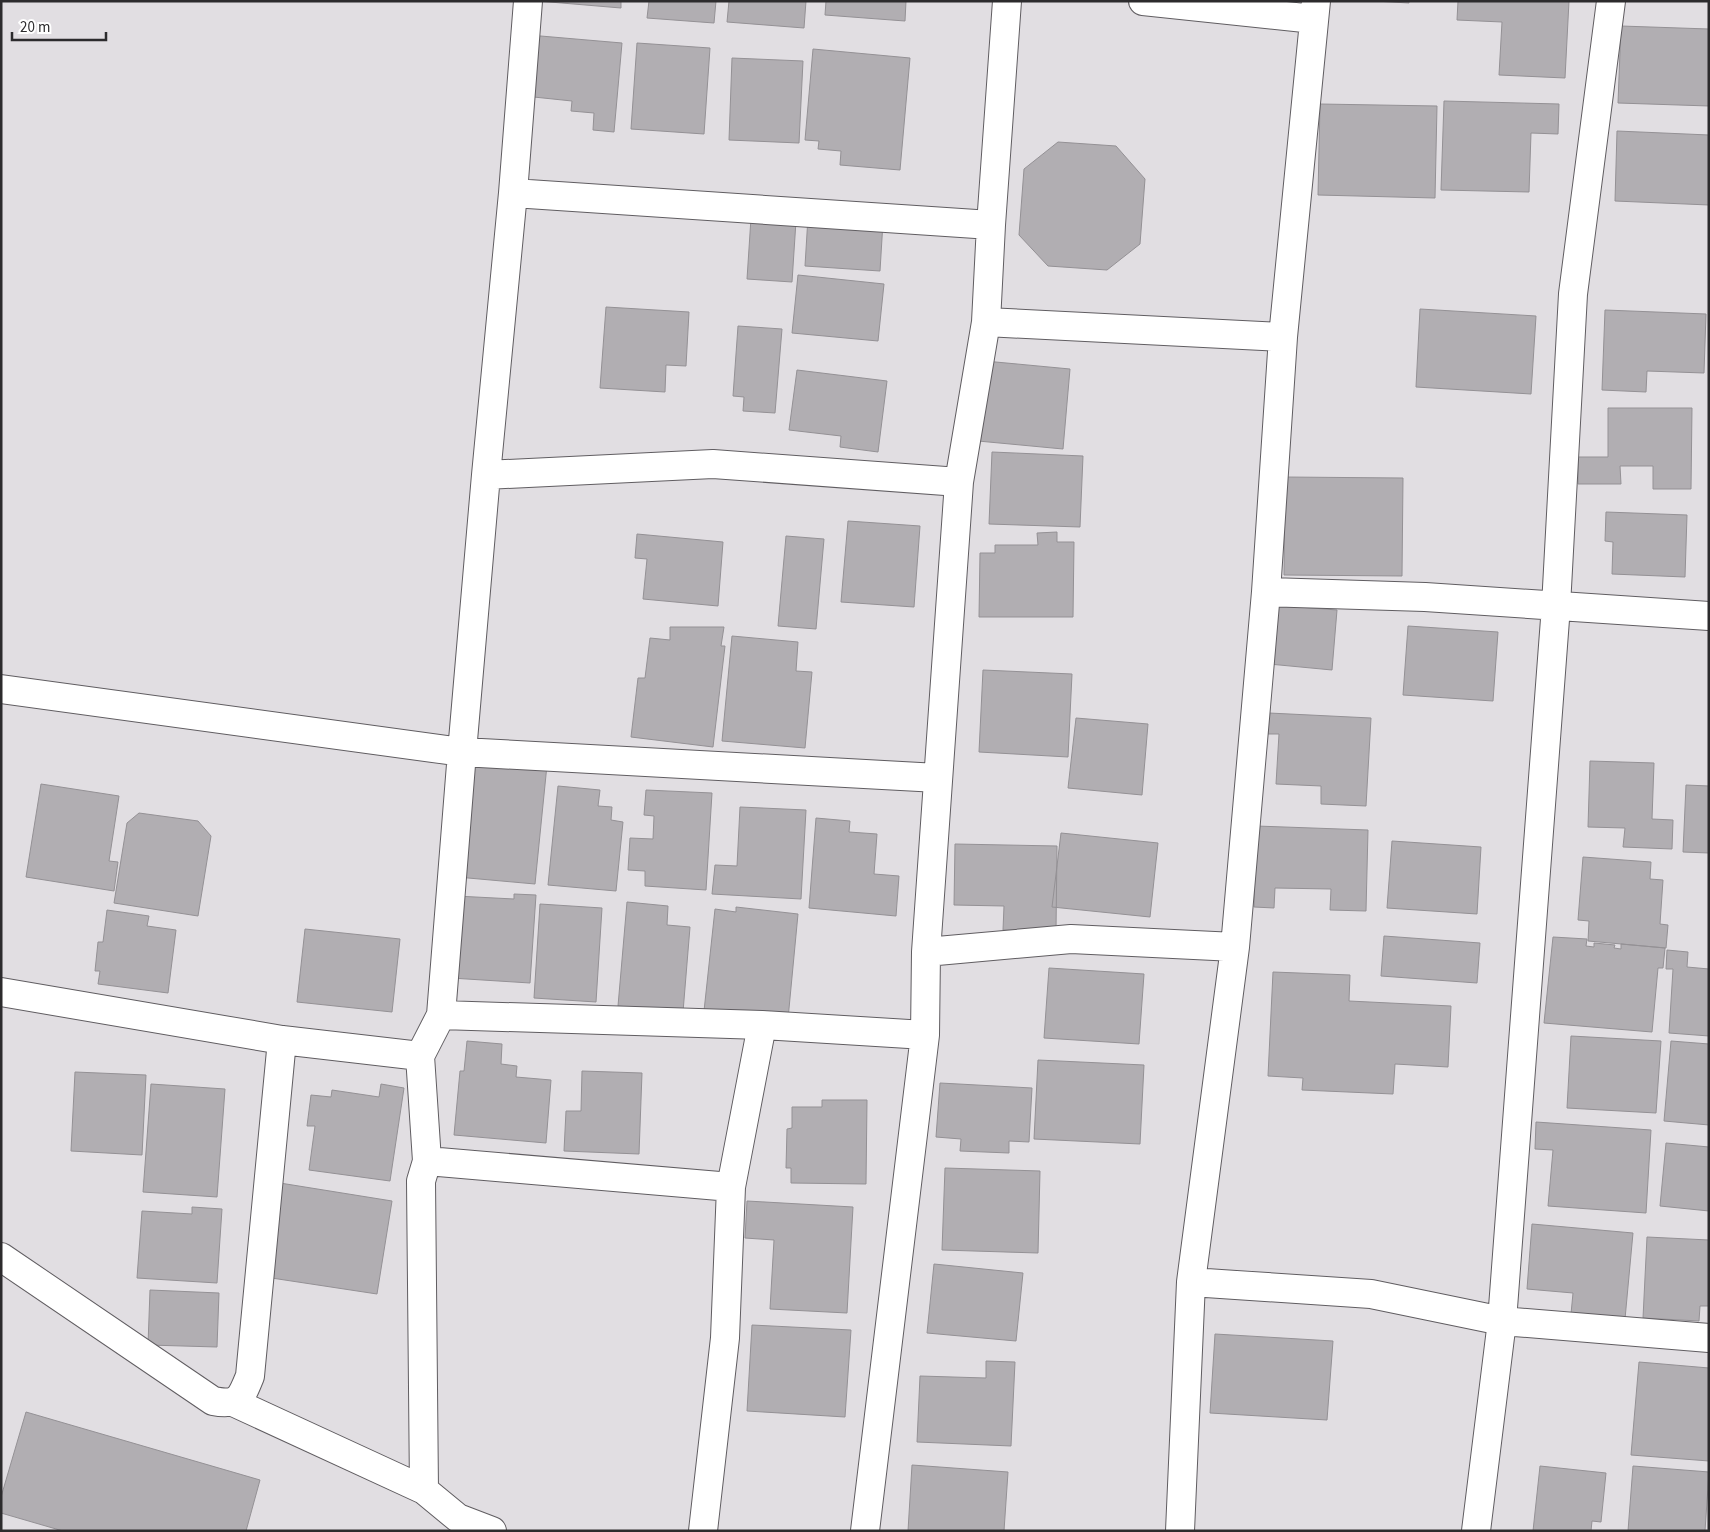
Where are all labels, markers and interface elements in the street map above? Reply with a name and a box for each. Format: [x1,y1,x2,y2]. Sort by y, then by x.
scale bar [12,10,106,42]
text: 20 m [20,17,50,38]

